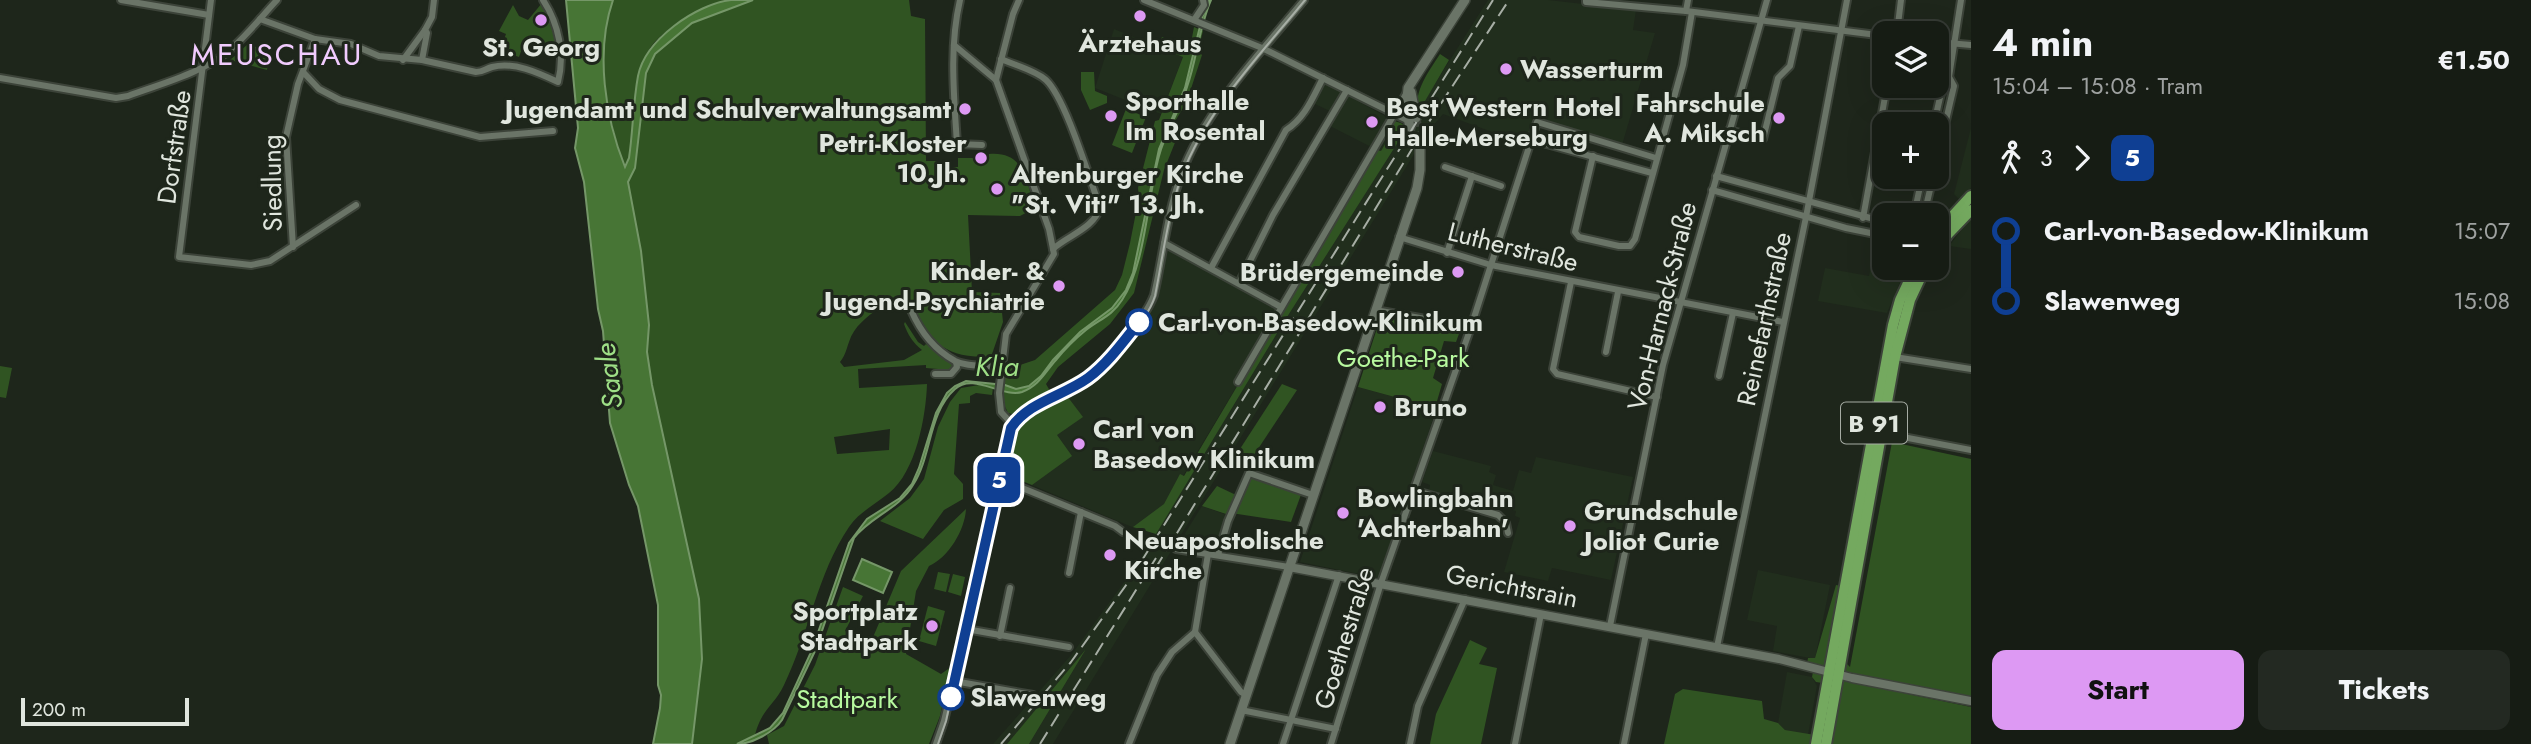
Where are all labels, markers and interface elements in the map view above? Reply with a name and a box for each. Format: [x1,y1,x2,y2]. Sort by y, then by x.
marker: Ärztehaus [1132,8,1148,24]
marker: St. Georg [533,12,549,28]
text: 4 min [1992,15,2093,70]
map controls [1872,21,1949,280]
button: layers [1872,21,1949,98]
place label: Ärztehaus [1078,24,1202,62]
place label: St. Georg [482,28,600,66]
district label: MEUSCHAU [191,33,363,76]
text: €1.50 [2437,41,2510,79]
place label: Wasserturm [1520,50,1664,88]
marker: Wasserturm [1498,61,1514,77]
text: 15:04 – 15:08 · Tram [1992,69,2203,103]
place label: Sporthalle Im Rosental [1125,82,1266,150]
place label: Fahrschule A. Miksch [1636,84,1765,152]
street label: Dorfstraße [147,88,201,206]
place label: Best Western Hotel Halle-Merseburg [1386,88,1621,156]
place label: Jugendamt und Schulverwaltungsamt [500,90,952,128]
marker: Jugendamt und Schulverwaltungsamt [957,101,973,117]
marker: Sporthalle Im Rosental [1103,108,1119,124]
marker: Fahrschule A. Miksch [1771,110,1787,126]
button: + [1872,112,1949,189]
marker: Best Western Hotel Halle-Merseburg [1364,114,1380,130]
place label: Petri-Kloster 10.Jh. [819,124,967,192]
street label: Siedlung [252,134,292,232]
icon: walk [1992,139,2030,177]
icon: forward [2063,139,2101,177]
text: 5 [2125,140,2140,175]
text: 3 [2040,141,2053,175]
marker: Petri-Kloster 10.Jh. [973,150,989,166]
place label: Altenburger Kirche "St. Viti" 13. Jh. [1010,155,1244,223]
marker: Altenburger Kirche "St. Viti" 13. Jh. [989,181,1005,197]
street label: Von-Harnack-Straße [1618,198,1706,414]
button: − [1872,203,1949,280]
street label: Lutherstraße [1444,212,1582,282]
text: Carl-von-Basedow-Klinikum [2044,212,2369,250]
text: 15:07 [2454,214,2510,248]
street label: Reinefarthstraße [1727,229,1801,409]
place label: Kinder- & Jugend-Psychiatrie [819,252,1045,320]
place label: Brüdergemeinde [1240,253,1444,291]
marker: Brüdergemeinde [1450,264,1466,280]
marker: Kinder- & Jugend-Psychiatrie [1051,278,1067,294]
text: Slawenweg [2044,282,2180,320]
text: 15:08 [2453,284,2510,318]
place label: Carl-von-Basedow-Klinikum [1158,303,1483,341]
marker: Carl-von-Basedow-Klinikum [1126,309,1152,335]
park label: Goethe-Park [1337,339,1470,377]
water label: Saale [585,341,633,411]
water label: Klia [975,346,1020,387]
place label: Bruno [1394,388,1467,426]
marker: Bruno [1372,399,1388,415]
road number: B 91 [1841,402,1907,444]
place label: Carl von Basedow Klinikum [1093,410,1315,478]
marker: Carl von Basedow Klinikum [1071,436,1087,452]
line badge: 5 [976,457,1022,503]
text: 5 [991,462,1007,497]
place label: Bowlingbahn 'Achterbahn' [1357,479,1514,547]
place label: Grundschule Joliot Curie [1579,492,1738,560]
marker: Bowlingbahn 'Achterbahn' [1335,505,1351,521]
marker: Grundschule Joliot Curie [1562,518,1578,534]
place label: Neuapostolische Kirche [1124,521,1324,589]
marker: Neuapostolische Kirche [1102,547,1118,563]
street label: Gerichtsrain [1443,555,1581,617]
street label: Goethestraße [1304,562,1384,714]
place label: Sportplatz Stadtpark [792,592,918,660]
marker: Sportplatz Stadtpark [924,618,940,634]
button: Start [1992,650,2244,730]
button: Tickets [2258,650,2510,730]
place label: Slawenweg [970,678,1106,716]
park label: Stadtpark [796,680,898,718]
marker: Slawenweg [938,684,964,710]
scale bar [21,695,189,727]
text: 200 m [32,696,86,723]

